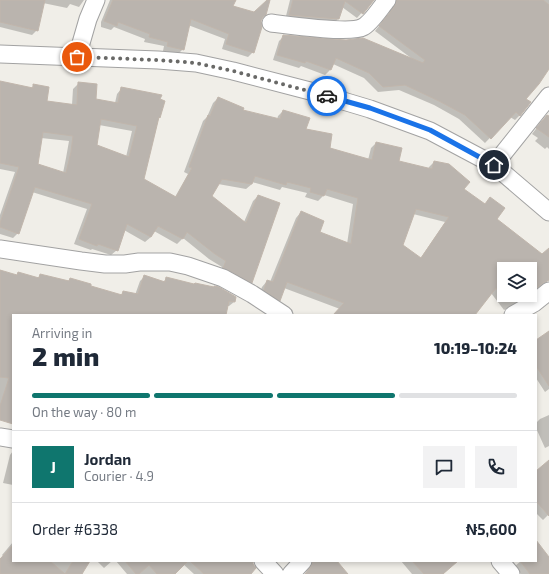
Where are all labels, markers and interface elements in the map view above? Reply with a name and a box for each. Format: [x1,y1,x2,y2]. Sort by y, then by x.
pin [60,40,94,74]
icon: bag [66,46,88,68]
courier [307,76,347,116]
icon: car [316,85,338,107]
pin [477,148,511,182]
icon: home [483,154,505,176]
map controls [497,262,537,302]
button: layers [497,262,537,302]
text: Arriving in [32,325,92,341]
text: 10:19–10:24 [434,339,517,357]
text: 2 min [32,340,99,371]
text: On the way · 80 m [32,404,136,420]
button: chat [423,446,465,488]
button: phone [475,446,517,488]
text: Jordan [84,450,131,468]
text: J [50,458,56,476]
text: Courier · 4.9 [84,468,154,484]
text: Order #6338 [32,520,118,538]
text: ₦5,600 [466,520,517,538]

